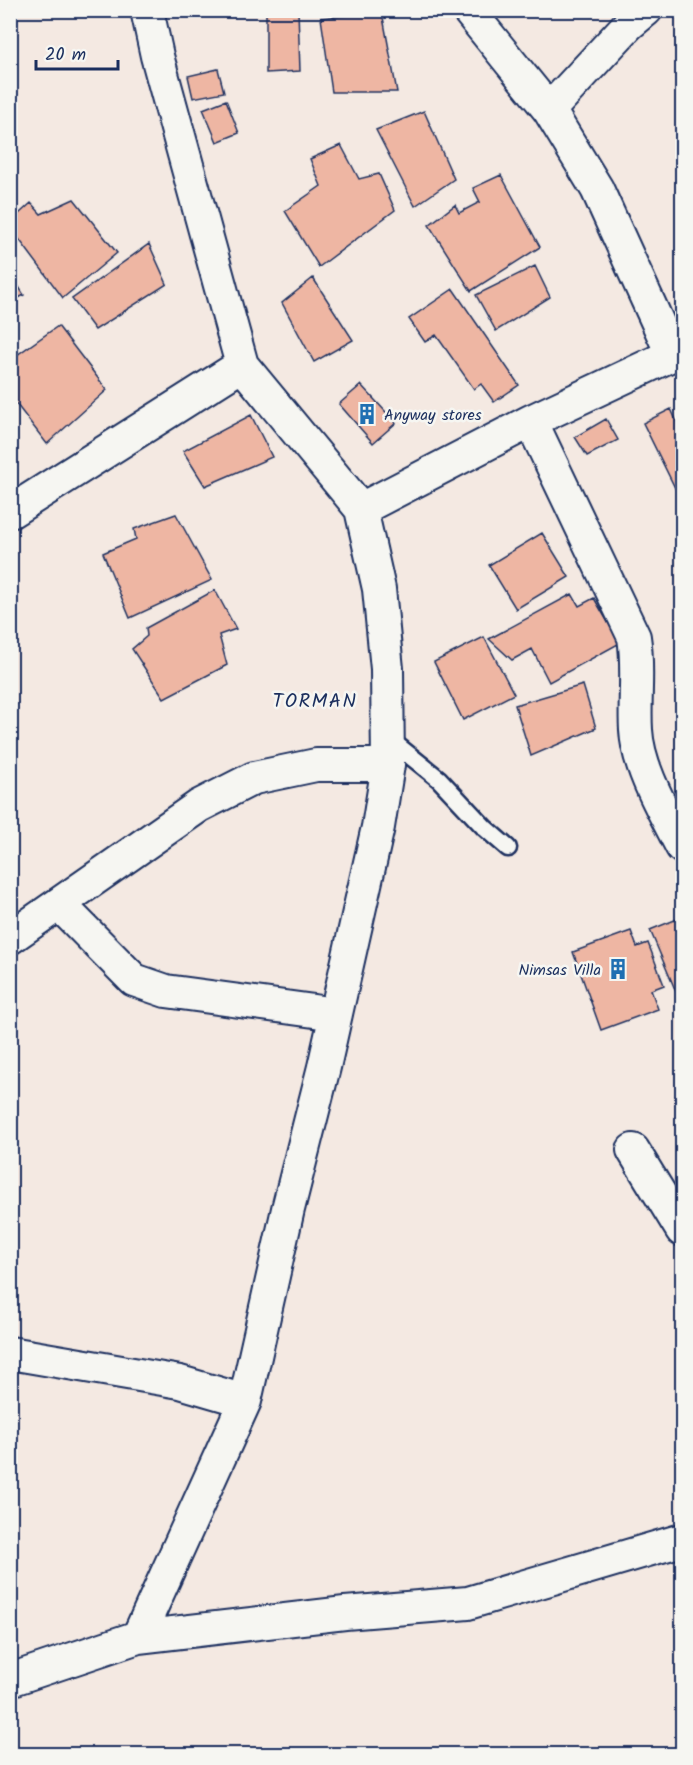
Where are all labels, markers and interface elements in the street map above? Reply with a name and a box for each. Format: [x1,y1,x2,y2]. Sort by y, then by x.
scale bar [36,33,118,71]
text: 20 m [45,41,86,70]
building icon: Anyway stores [355,402,379,426]
place label: Anyway stores [384,403,482,428]
district label: TORMAN [272,686,358,718]
building icon: Nimsas Villa [606,957,630,981]
place label: Nimsas Villa [518,958,601,983]

